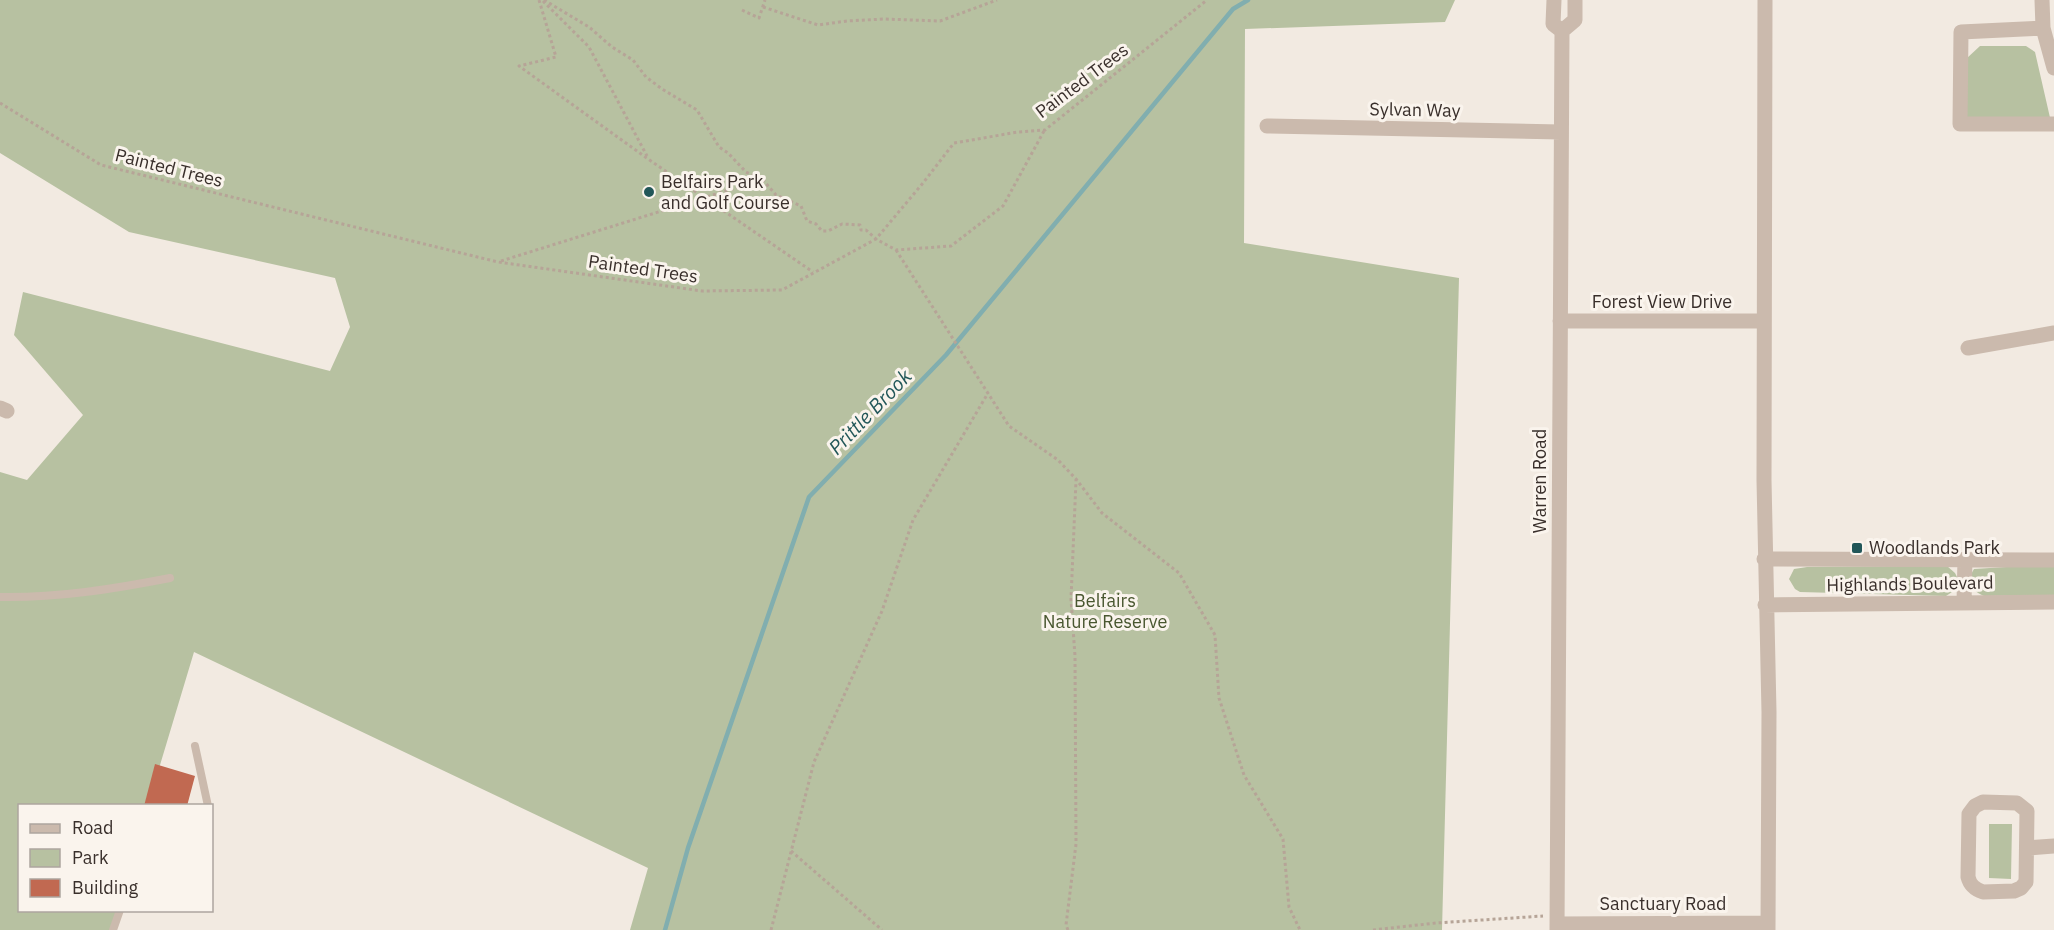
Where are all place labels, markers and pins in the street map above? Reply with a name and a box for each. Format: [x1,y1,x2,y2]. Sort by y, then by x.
place label: Belfairs Park and Golf Course [661,170,790,214]
marker: Belfairs Park and Golf Course [642,185,656,199]
place label: Woodlands Park [1869,536,2000,559]
marker: Woodlands Park [1850,541,1864,555]

